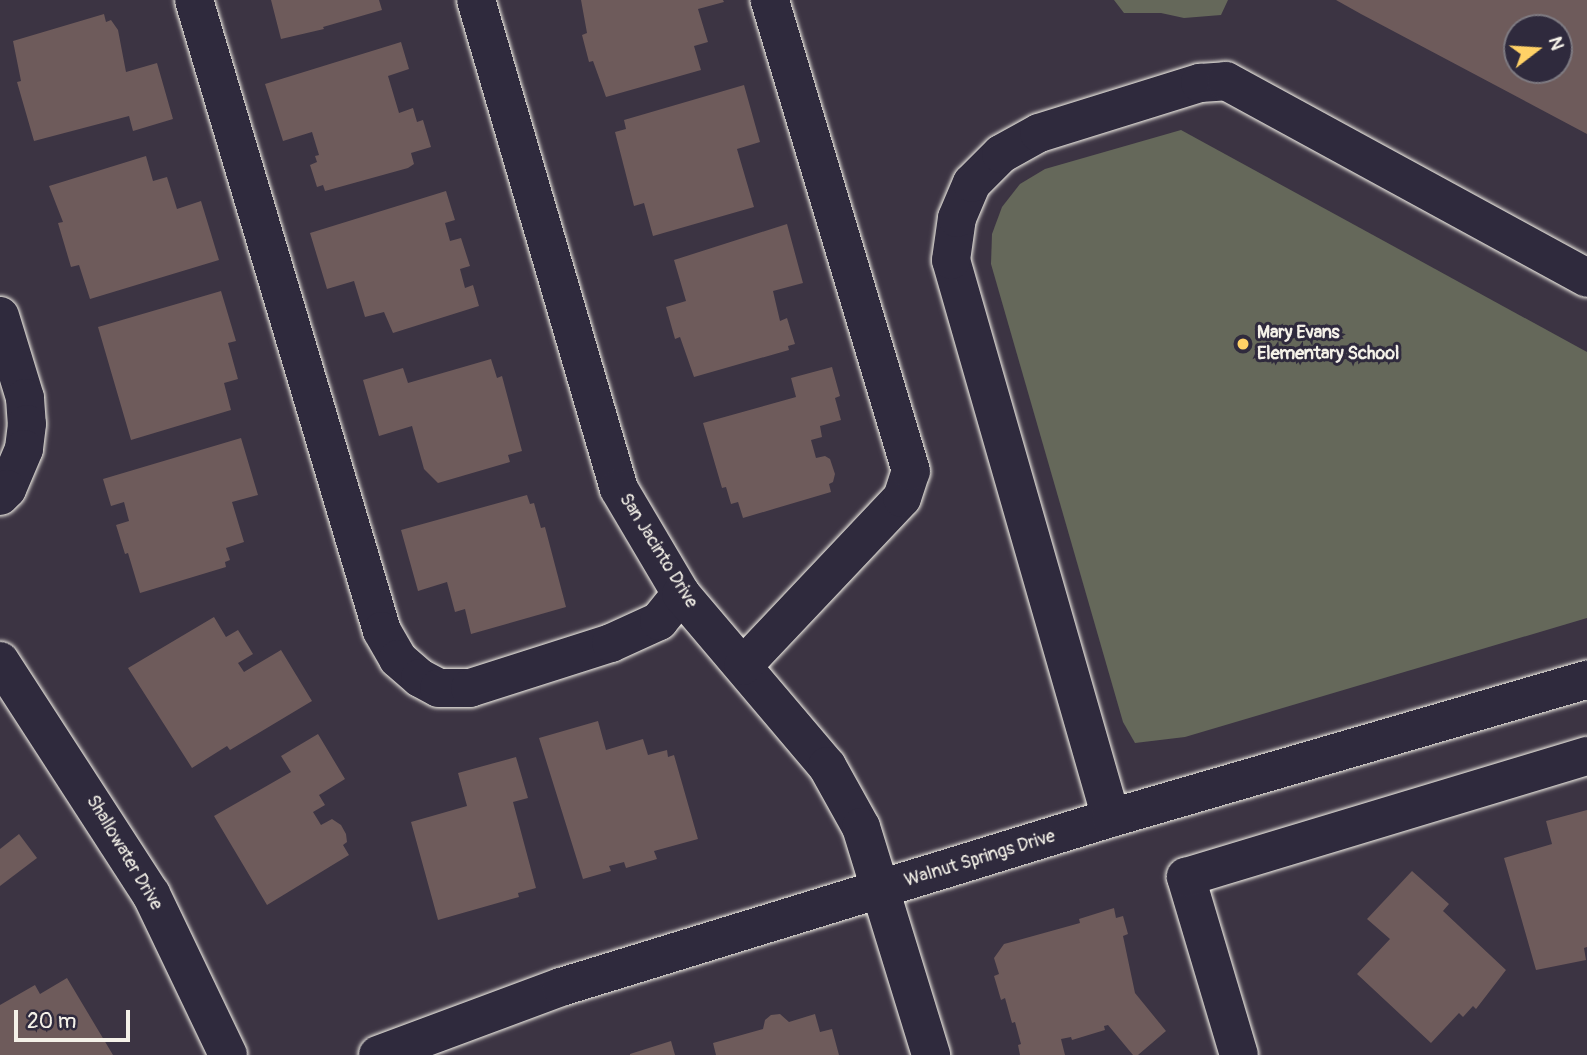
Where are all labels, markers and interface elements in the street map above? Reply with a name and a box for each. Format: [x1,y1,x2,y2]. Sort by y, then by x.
north arrow [1503,14,1573,84]
text: N [1543,34,1570,53]
place label: Mary Evans Elementary School [1257,323,1399,366]
marker: Mary Evans Elementary School [1235,336,1251,352]
street label: San Jacinto Drive [614,490,702,612]
street label: Shallowater Drive [81,792,167,914]
street label: Walnut Springs Drive [902,826,1058,892]
scale bar [18,996,133,1040]
text: 20 m [27,1008,76,1035]

